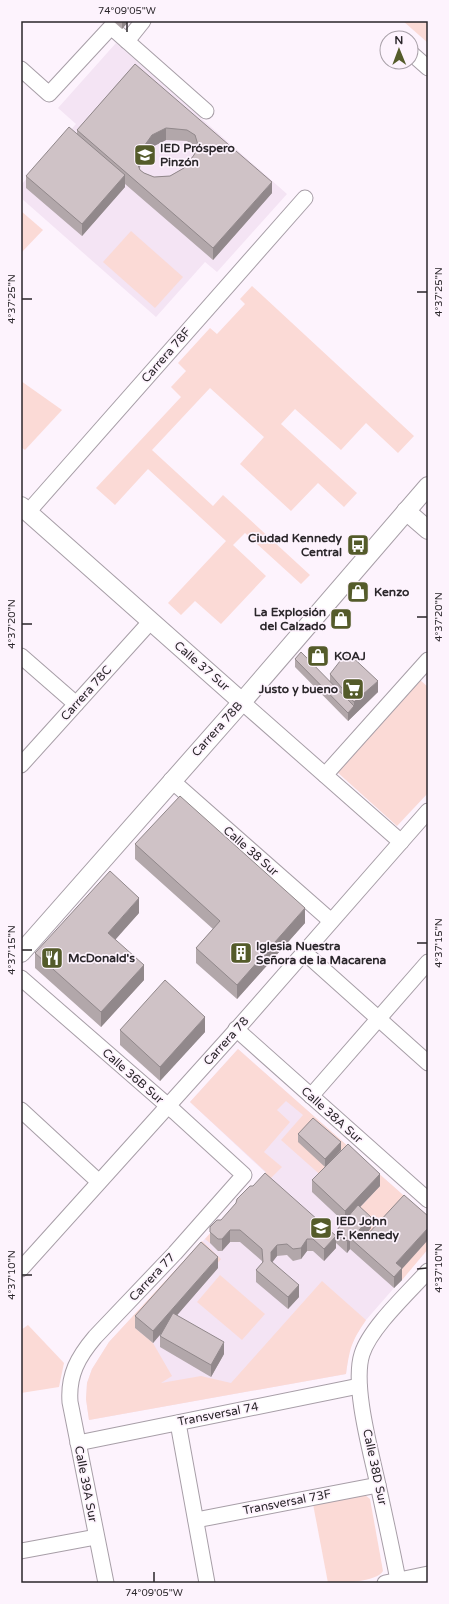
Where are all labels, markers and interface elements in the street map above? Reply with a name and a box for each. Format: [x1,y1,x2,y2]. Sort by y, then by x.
text: 74°09'05"W [98,5,156,17]
north arrow [379,30,419,70]
text: N [394,34,403,47]
place label: IED Próspero Pinzón [160,141,235,169]
school or university icon: IED Próspero Pinzón [132,142,158,168]
text: 4°37'25"N [433,267,445,317]
text: 4°37'25"N [6,274,18,324]
street label: Carrera 78F [139,325,193,385]
place label: Ciudad Kennedy Central [248,531,343,559]
bus stop icon: Ciudad Kennedy Central [345,532,371,558]
shop icon: Kenzo [345,579,371,605]
place label: Kenzo [374,585,409,599]
text: 4°37'20"N [433,592,445,642]
text: 4°37'20"N [6,599,18,649]
place label: La Explosión del Calzado [254,605,326,633]
shop icon: La Explosión del Calzado [328,606,354,632]
street label: Calle 37 Sur [172,638,233,694]
shop icon: KOAJ [305,643,331,669]
place label: KOAJ [334,649,366,663]
street label: Carrera 78C [58,663,114,723]
supermarket icon: Justo y bueno [340,676,366,702]
place label: Justo y bueno [258,682,338,697]
street label: Carrera 78B [189,699,245,759]
street label: Calle 38 Sur [221,823,282,879]
text: 4°37'15"N [433,918,445,968]
text: 4°37'15"N [6,925,18,975]
place label: Iglesia Nuestra Señora de la Macarena [256,939,387,967]
building icon: Iglesia Nuestra Señora de la Macarena [228,940,254,966]
restaurant icon: McDonald's [39,945,65,971]
place label: McDonald's [68,951,135,965]
street label: Carrera 78 [201,1014,251,1068]
street label: Calle 36B Sur [99,1046,167,1107]
street label: Calle 38A Sur [299,1084,366,1146]
place label: IED John F. Kennedy [336,1214,399,1243]
school or university icon: IED John F. Kennedy [308,1215,334,1241]
text: 4°37'10"N [433,1243,445,1293]
text: 4°37'10"N [6,1250,18,1300]
street label: Carrera 77 [126,1250,178,1304]
street label: Transversal 74 [176,1399,260,1429]
street label: Calle 38D Sur [360,1428,390,1507]
street label: Calle 39A Sur [72,1445,100,1524]
street label: Transversal 73F [242,1487,332,1517]
text: 74°09'05"W [125,1587,183,1599]

